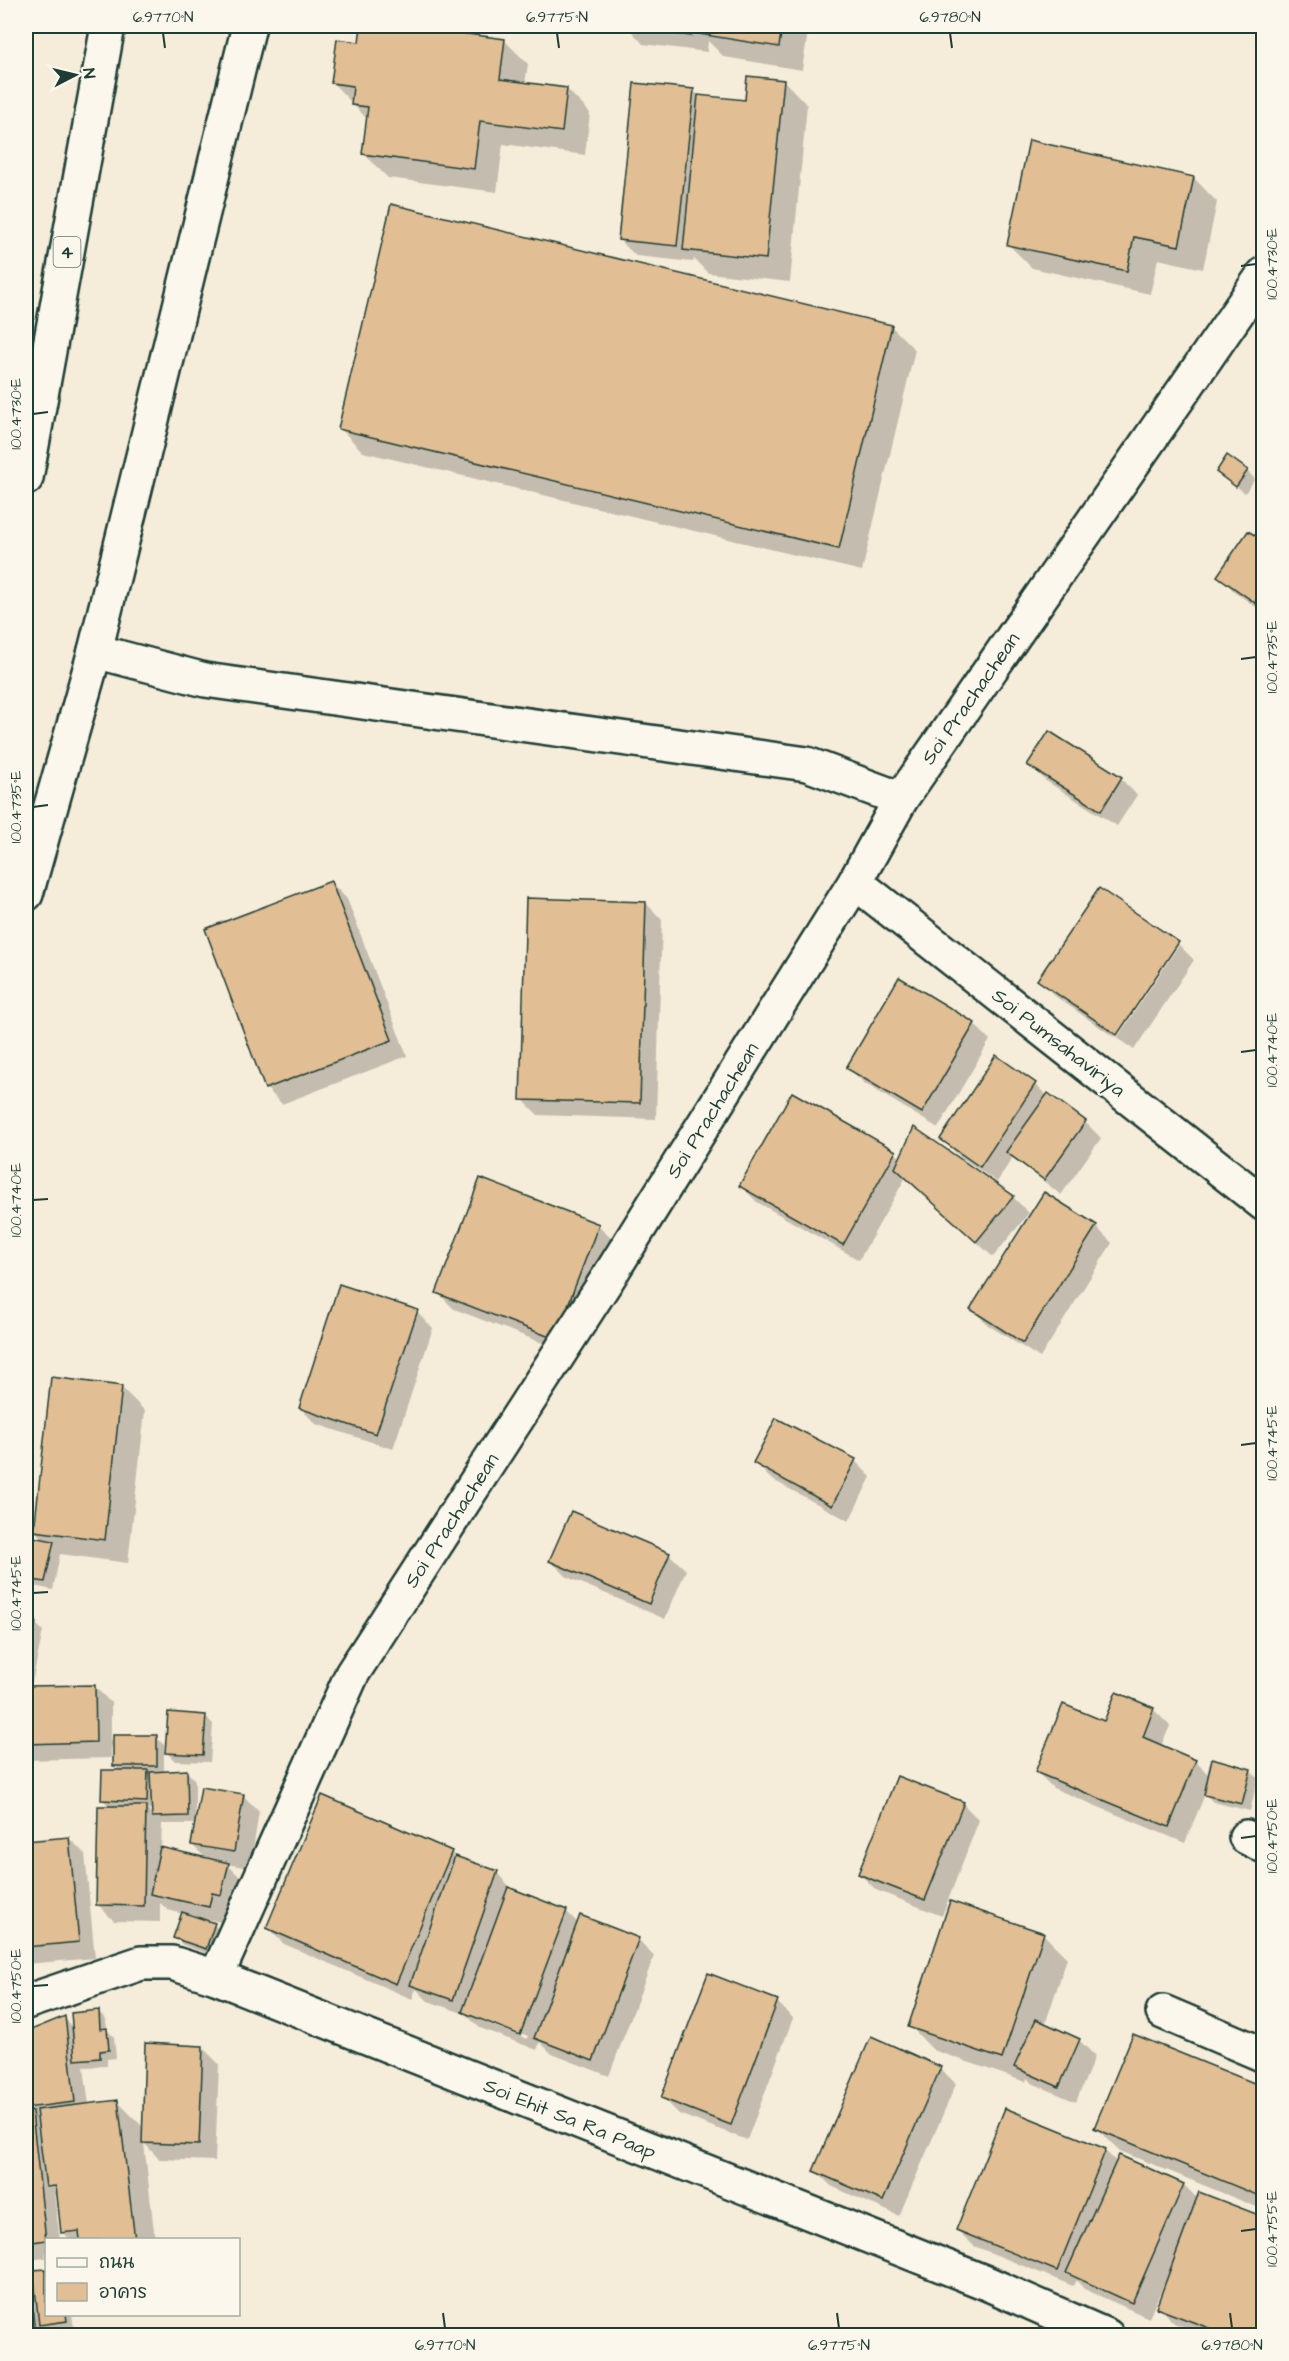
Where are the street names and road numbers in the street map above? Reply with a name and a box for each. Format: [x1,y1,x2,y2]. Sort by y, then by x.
road number: 4 [54,237,80,267]
street label: Soi Prachachean [915,627,1027,770]
street label: Soi Pumsahaviriya [985,982,1131,1105]
street label: Soi Prachachean [660,1037,766,1184]
street label: Soi Prachachean [398,1448,506,1593]
street label: Soi Ehit Sa Ra Paap [479,2072,660,2166]

